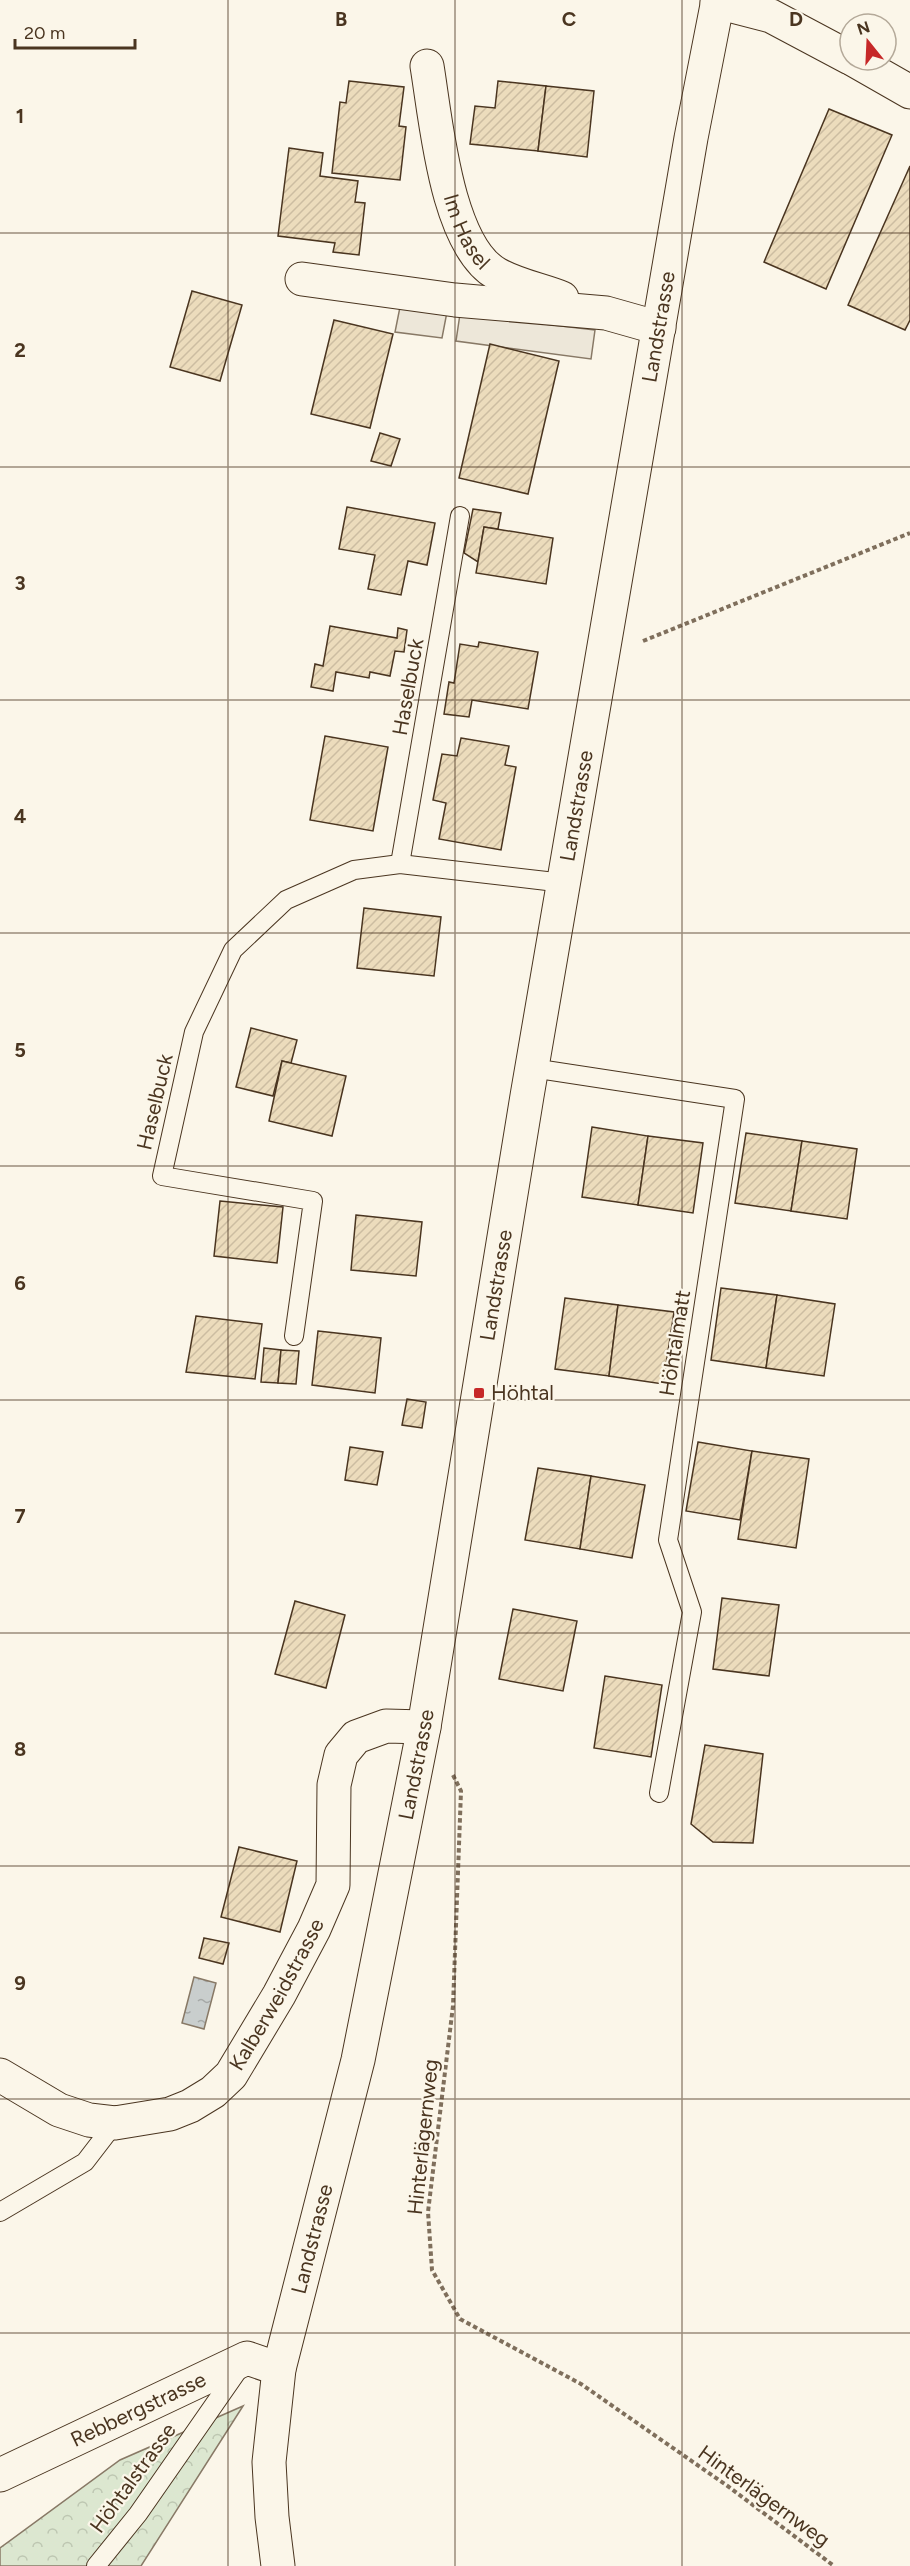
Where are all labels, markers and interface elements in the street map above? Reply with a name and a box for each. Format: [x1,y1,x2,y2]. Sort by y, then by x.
text: B [335,7,347,31]
text: C [562,7,576,31]
text: D [789,7,803,31]
scale bar [15,12,135,50]
north arrow [838,12,898,72]
text: N [855,17,872,39]
text: 20 m [24,22,65,44]
text: 1 [16,104,24,128]
street label: Im Hasel [439,191,495,275]
street label: Landstrasse [636,269,680,384]
text: 2 [14,338,26,362]
text: 3 [14,571,26,595]
street label: Haselbuck [387,636,428,737]
street label: Landstrasse [554,748,598,863]
text: 4 [14,804,27,828]
text: 5 [14,1038,26,1062]
street label: Haselbuck [131,1051,178,1152]
street label: Landstrasse [474,1228,517,1343]
text: 6 [14,1271,26,1295]
street label: Höhtalmatt [654,1288,695,1398]
place label: Höhtal [491,1380,554,1405]
marker: Höhtal [472,1386,486,1400]
text: 7 [14,1504,26,1528]
street label: Landstrasse [393,1707,439,1822]
text: 8 [14,1737,26,1761]
street label: Kalberweidstrasse [224,1915,329,2075]
text: 9 [14,1971,26,1995]
street label: Hinterlägernweg [402,2058,443,2216]
street label: Landstrasse [286,2182,338,2297]
street label: Rebbergstrasse [66,2366,210,2452]
street label: Höhtalstrasse [84,2418,181,2537]
street label: Hinterlägernweg [694,2439,835,2552]

